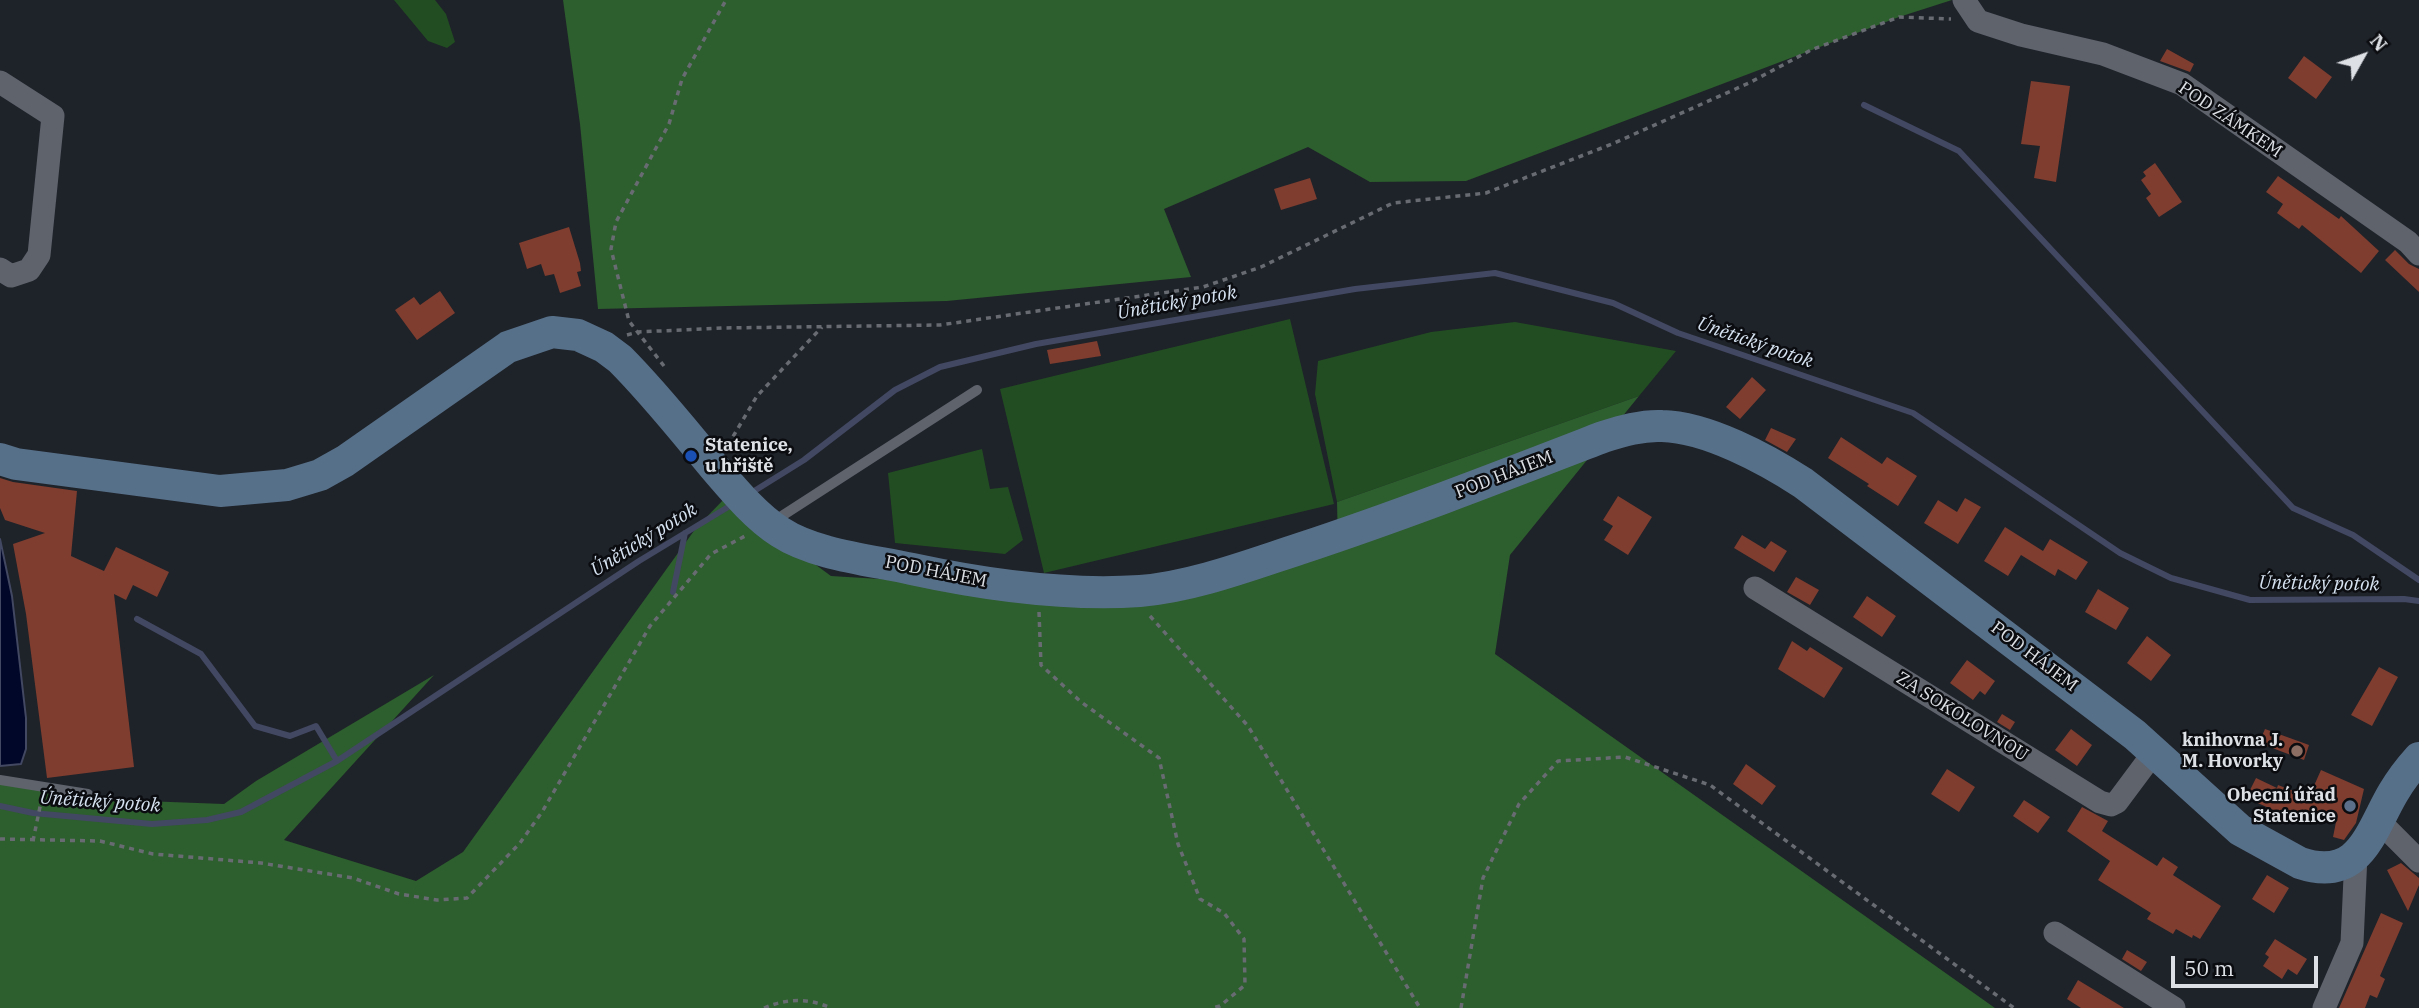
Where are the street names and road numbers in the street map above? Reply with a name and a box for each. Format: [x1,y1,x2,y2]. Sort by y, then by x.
street label: POD ZÁMKEM [2174,77,2286,163]
street label: POD HÁJEM [1452,446,1556,504]
street label: POD HÁJEM [883,552,989,592]
street label: POD HÁJEM [1986,617,2082,697]
street label: ZA SOKOLOVNOU [1892,668,2032,766]

